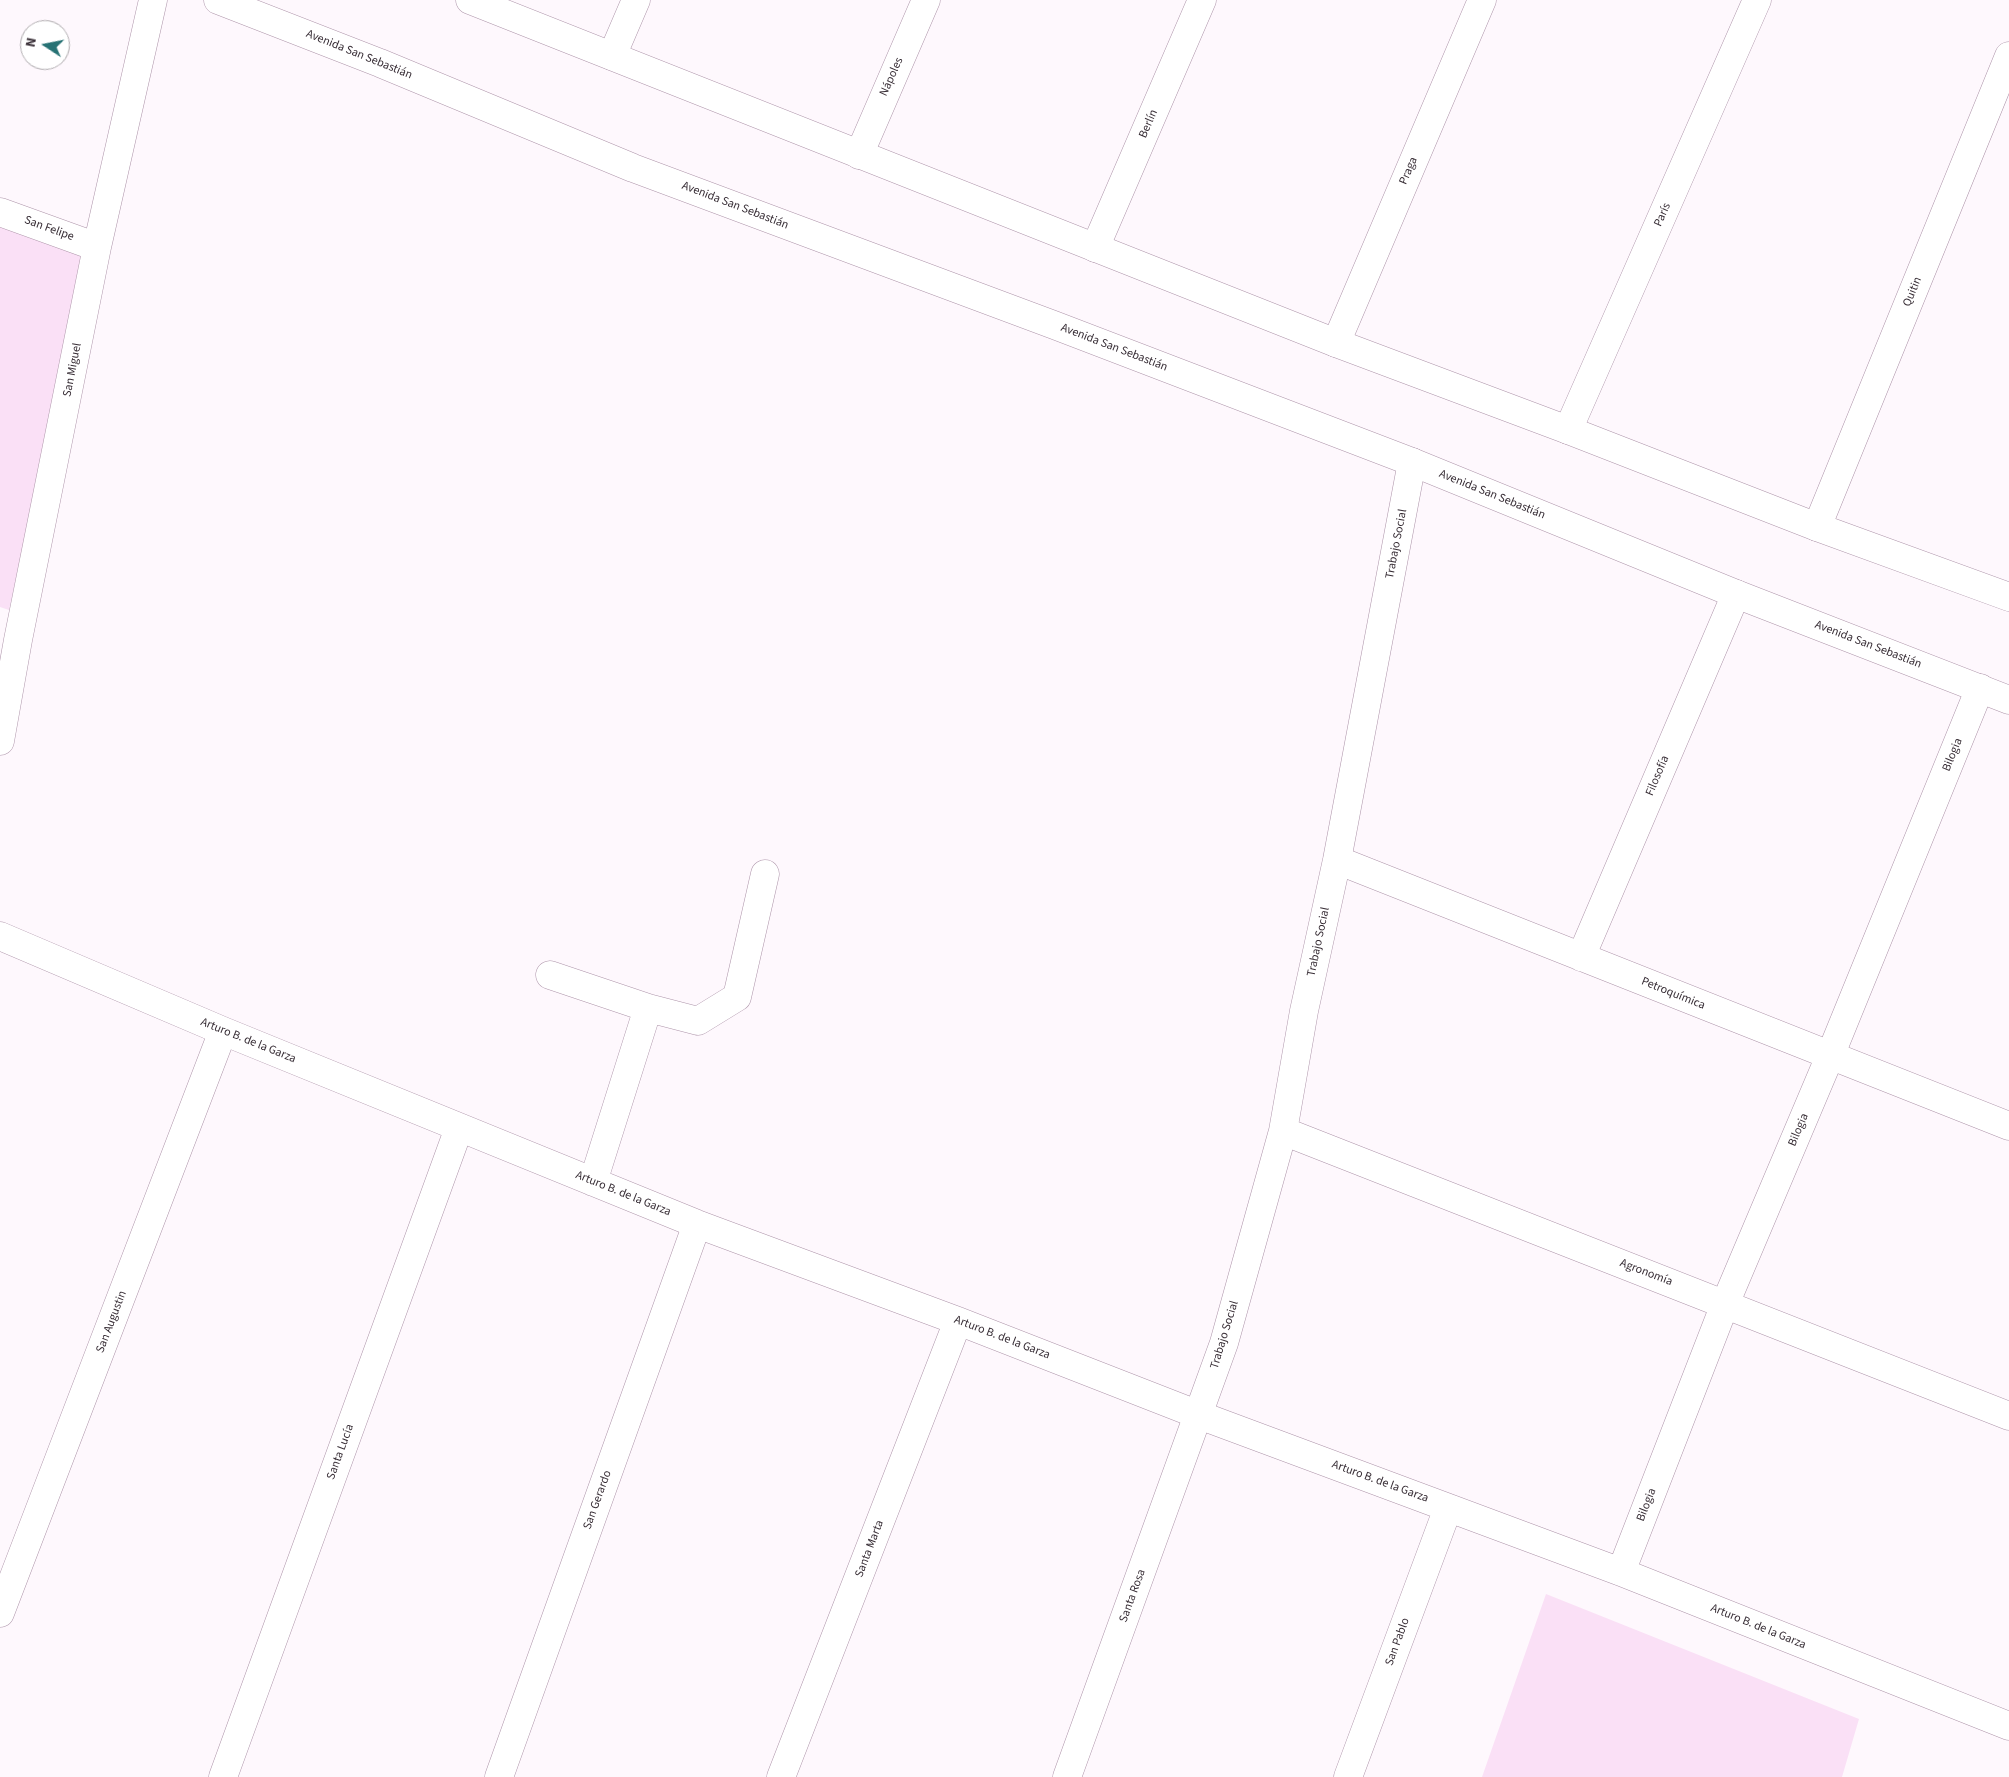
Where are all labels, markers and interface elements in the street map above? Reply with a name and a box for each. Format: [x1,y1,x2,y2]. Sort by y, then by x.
north arrow [20,20,70,70]
street label: Avenida San Sebastián [304,27,414,83]
text: N [21,36,42,49]
street label: Nápoles [877,55,907,99]
street label: Berlín [1137,107,1161,141]
street label: Praga [1397,155,1421,187]
street label: Avenida San Sebastián [680,179,790,233]
street label: París [1651,201,1675,229]
street label: San Felipe [22,213,76,245]
street label: Quitin [1901,275,1925,309]
street label: Avenida San Sebastián [1059,321,1169,375]
street label: San Miguel [61,342,85,398]
street label: Avenida San Sebastián [1437,467,1547,523]
street label: Trabajo Social [1383,508,1411,580]
street label: Avenida San Sebastián [1813,618,1923,672]
street label: Bilogia [1940,736,1966,774]
street label: Filosofía [1643,754,1673,798]
street label: Trabajo Social [1305,906,1333,978]
street label: Petroquímica [1639,975,1707,1013]
street label: Arturo B. de la Garza [198,1015,298,1067]
street label: Bilogia [1786,1111,1812,1149]
street label: Arturo B. de la Garza [573,1168,673,1220]
street label: Agronomía [1618,1256,1674,1290]
street label: San Augustin [94,1289,130,1355]
street label: Trabajo Social [1208,1299,1242,1371]
street label: Arturo B. de la Garza [952,1313,1052,1363]
street label: Santa Lucía [324,1422,358,1482]
street label: Arturo B. de la Garza [1330,1458,1430,1506]
street label: San Gerardo [581,1468,615,1532]
street label: Bilogia [1634,1486,1660,1524]
street label: Santa Marta [853,1518,887,1580]
street label: Santa Rosa [1117,1567,1149,1625]
street label: Arturo B. de la Garza [1708,1601,1808,1653]
street label: San Pablo [1383,1616,1413,1668]

